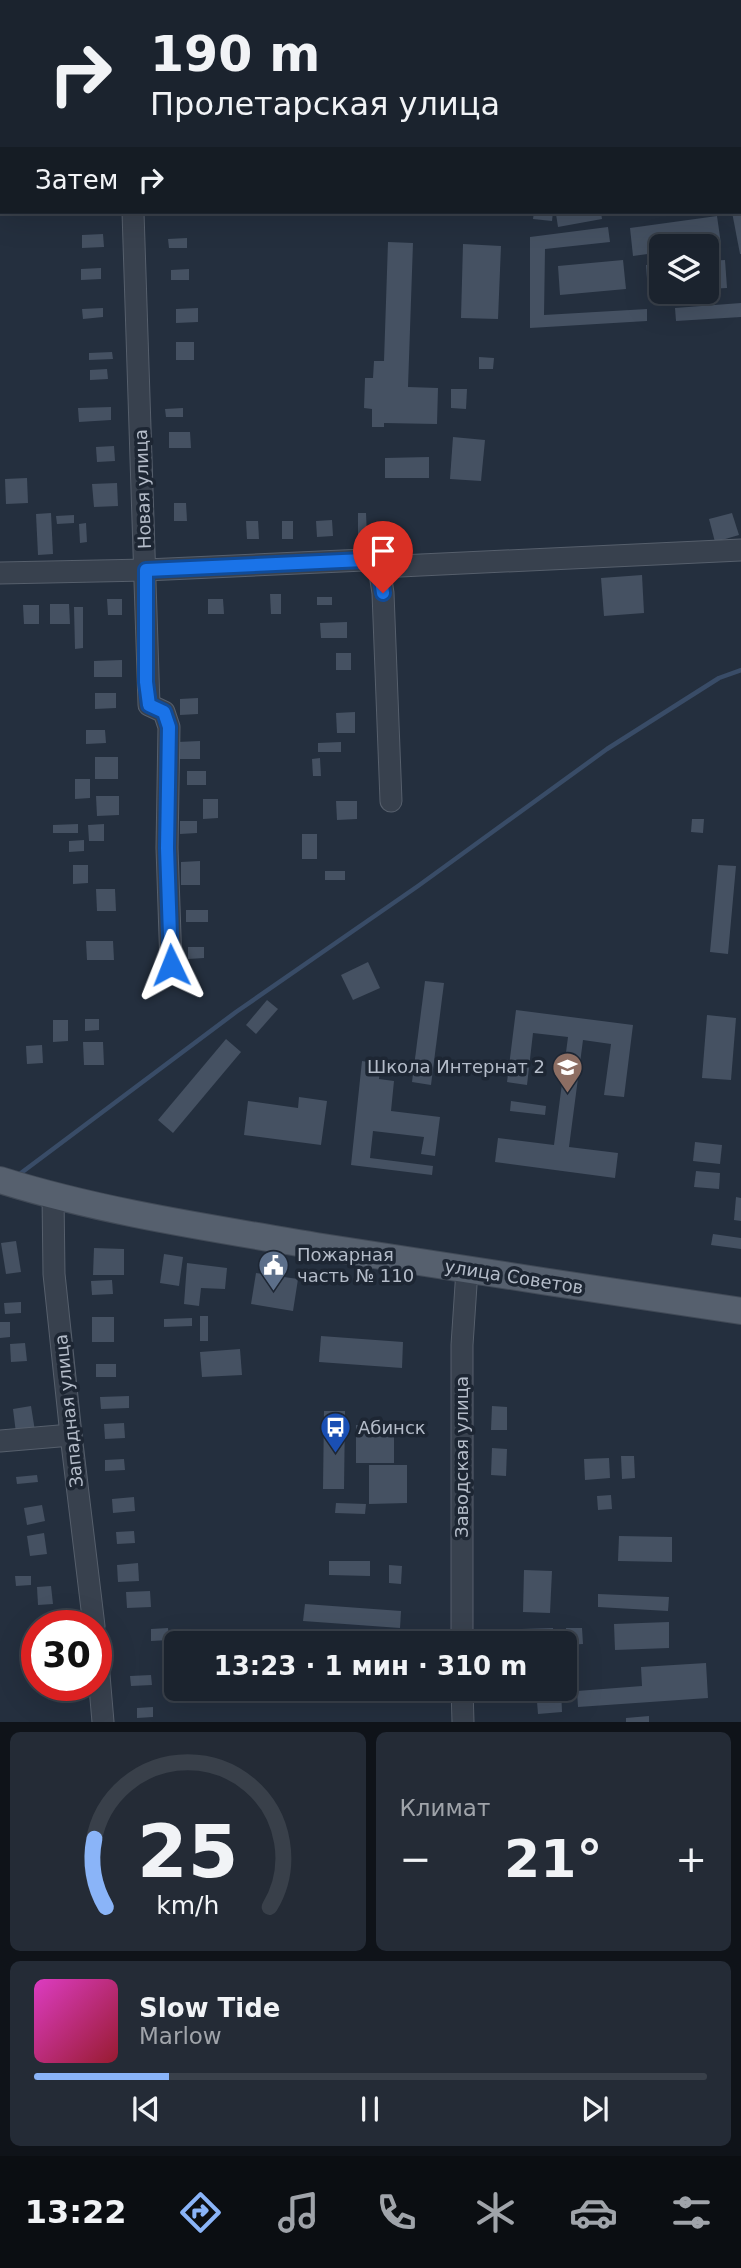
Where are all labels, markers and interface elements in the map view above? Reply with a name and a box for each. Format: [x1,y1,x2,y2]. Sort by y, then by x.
text: 190 m [150,26,320,83]
icon: right [35,28,126,119]
text: Пролетарская улица [150,85,500,123]
icon: right [132,161,170,199]
text: Затем [35,165,118,195]
map controls [649,234,719,304]
button: layers [649,234,719,304]
street label: Новая улица [130,429,155,549]
pin [353,521,413,593]
icon: arrive [364,532,402,570]
position arrow [134,928,208,1002]
school or university icon: Школа Интернат 2 [551,1050,585,1094]
place label: Школа Интернат 2 [367,1056,545,1077]
place label: Пожарная часть № 110 [297,1244,414,1286]
public building icon: Пожарная часть № 110 [257,1248,291,1292]
street label: улица Советов [443,1255,585,1298]
street label: Западная улица [50,1333,87,1489]
street label: Заводская улица [451,1376,472,1538]
bus stop icon: Абинск [318,1411,352,1455]
place label: Абинск [358,1417,426,1438]
speed limit sign: 30 [21,1610,112,1701]
text: 13:23 · 1 мин · 310 m [214,1651,527,1681]
text: Климат [400,1795,490,1821]
text: 25 [137,1810,238,1895]
text: 21° [504,1829,602,1889]
text: − [400,1837,431,1881]
text: + [675,1837,707,1881]
text: km/h [156,1891,219,1920]
text: Slow Tide [139,1993,280,2023]
text: Marlow [139,2023,222,2049]
icon: previous [127,2090,165,2128]
icon: pause [351,2090,389,2128]
icon: next [576,2090,614,2128]
icon: directions [176,2188,225,2237]
icon: music [274,2188,323,2237]
icon: phone [372,2188,421,2237]
icon: climate [471,2188,520,2237]
icon: car [569,2188,618,2237]
icon: filters [667,2188,716,2237]
text: 13:22 [25,2193,127,2231]

